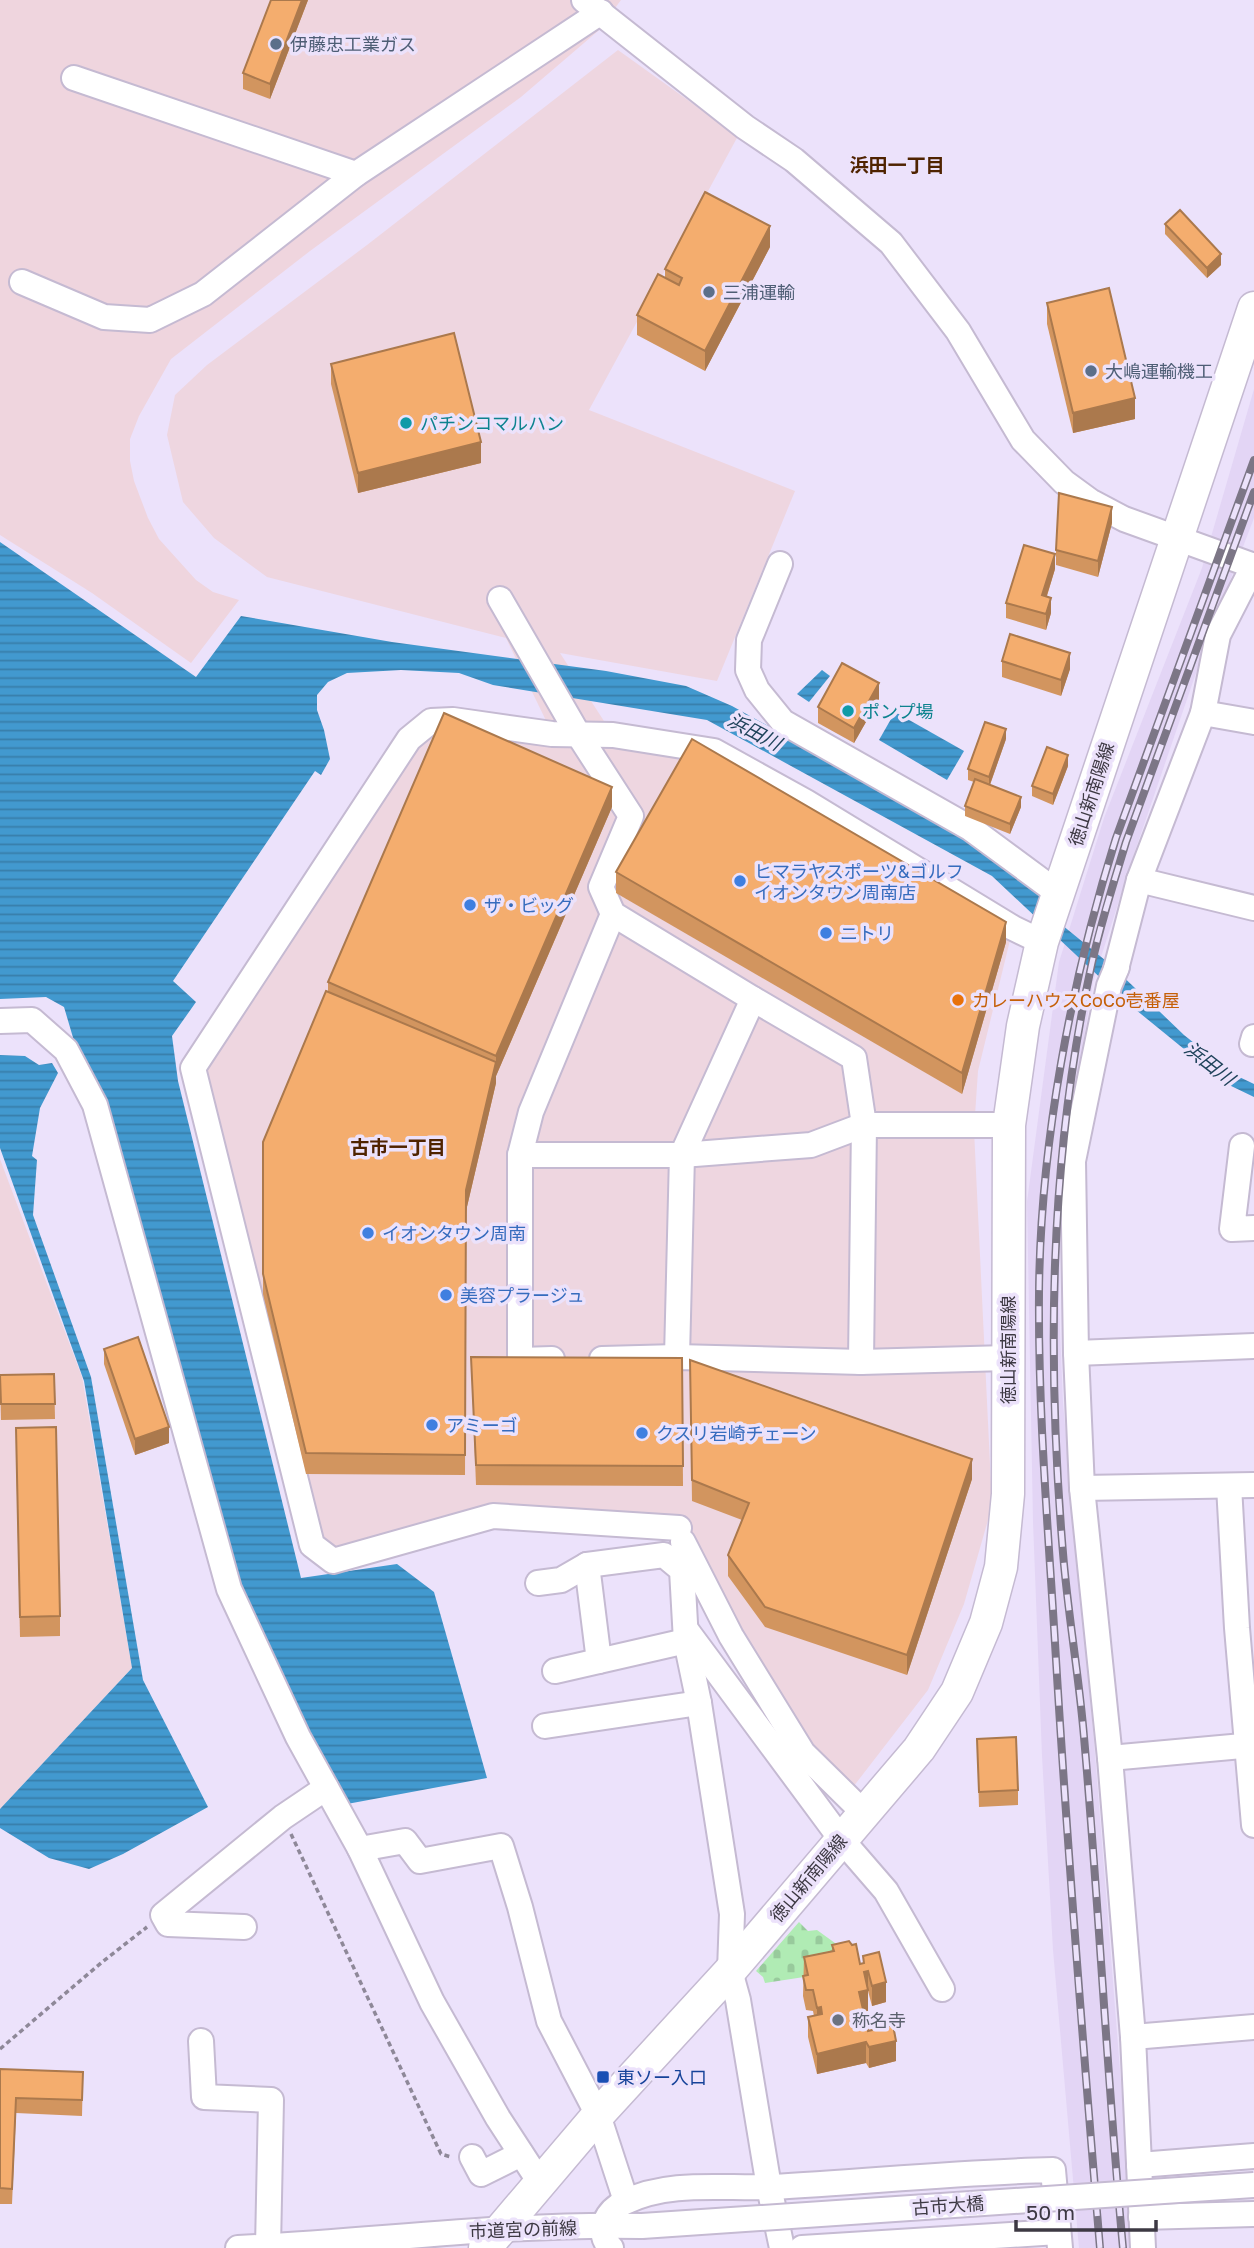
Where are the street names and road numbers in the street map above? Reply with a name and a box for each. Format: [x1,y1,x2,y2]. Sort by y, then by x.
street label: 徳山新南陽線 [1064,739,1118,849]
street label: 徳山新南陽線 [997,1296,1019,1404]
street label: 徳山新南陽線 [765,1830,851,1926]
street label: 古市大橋 [911,2192,985,2218]
street label: 市道宮の前線 [469,2216,577,2242]

